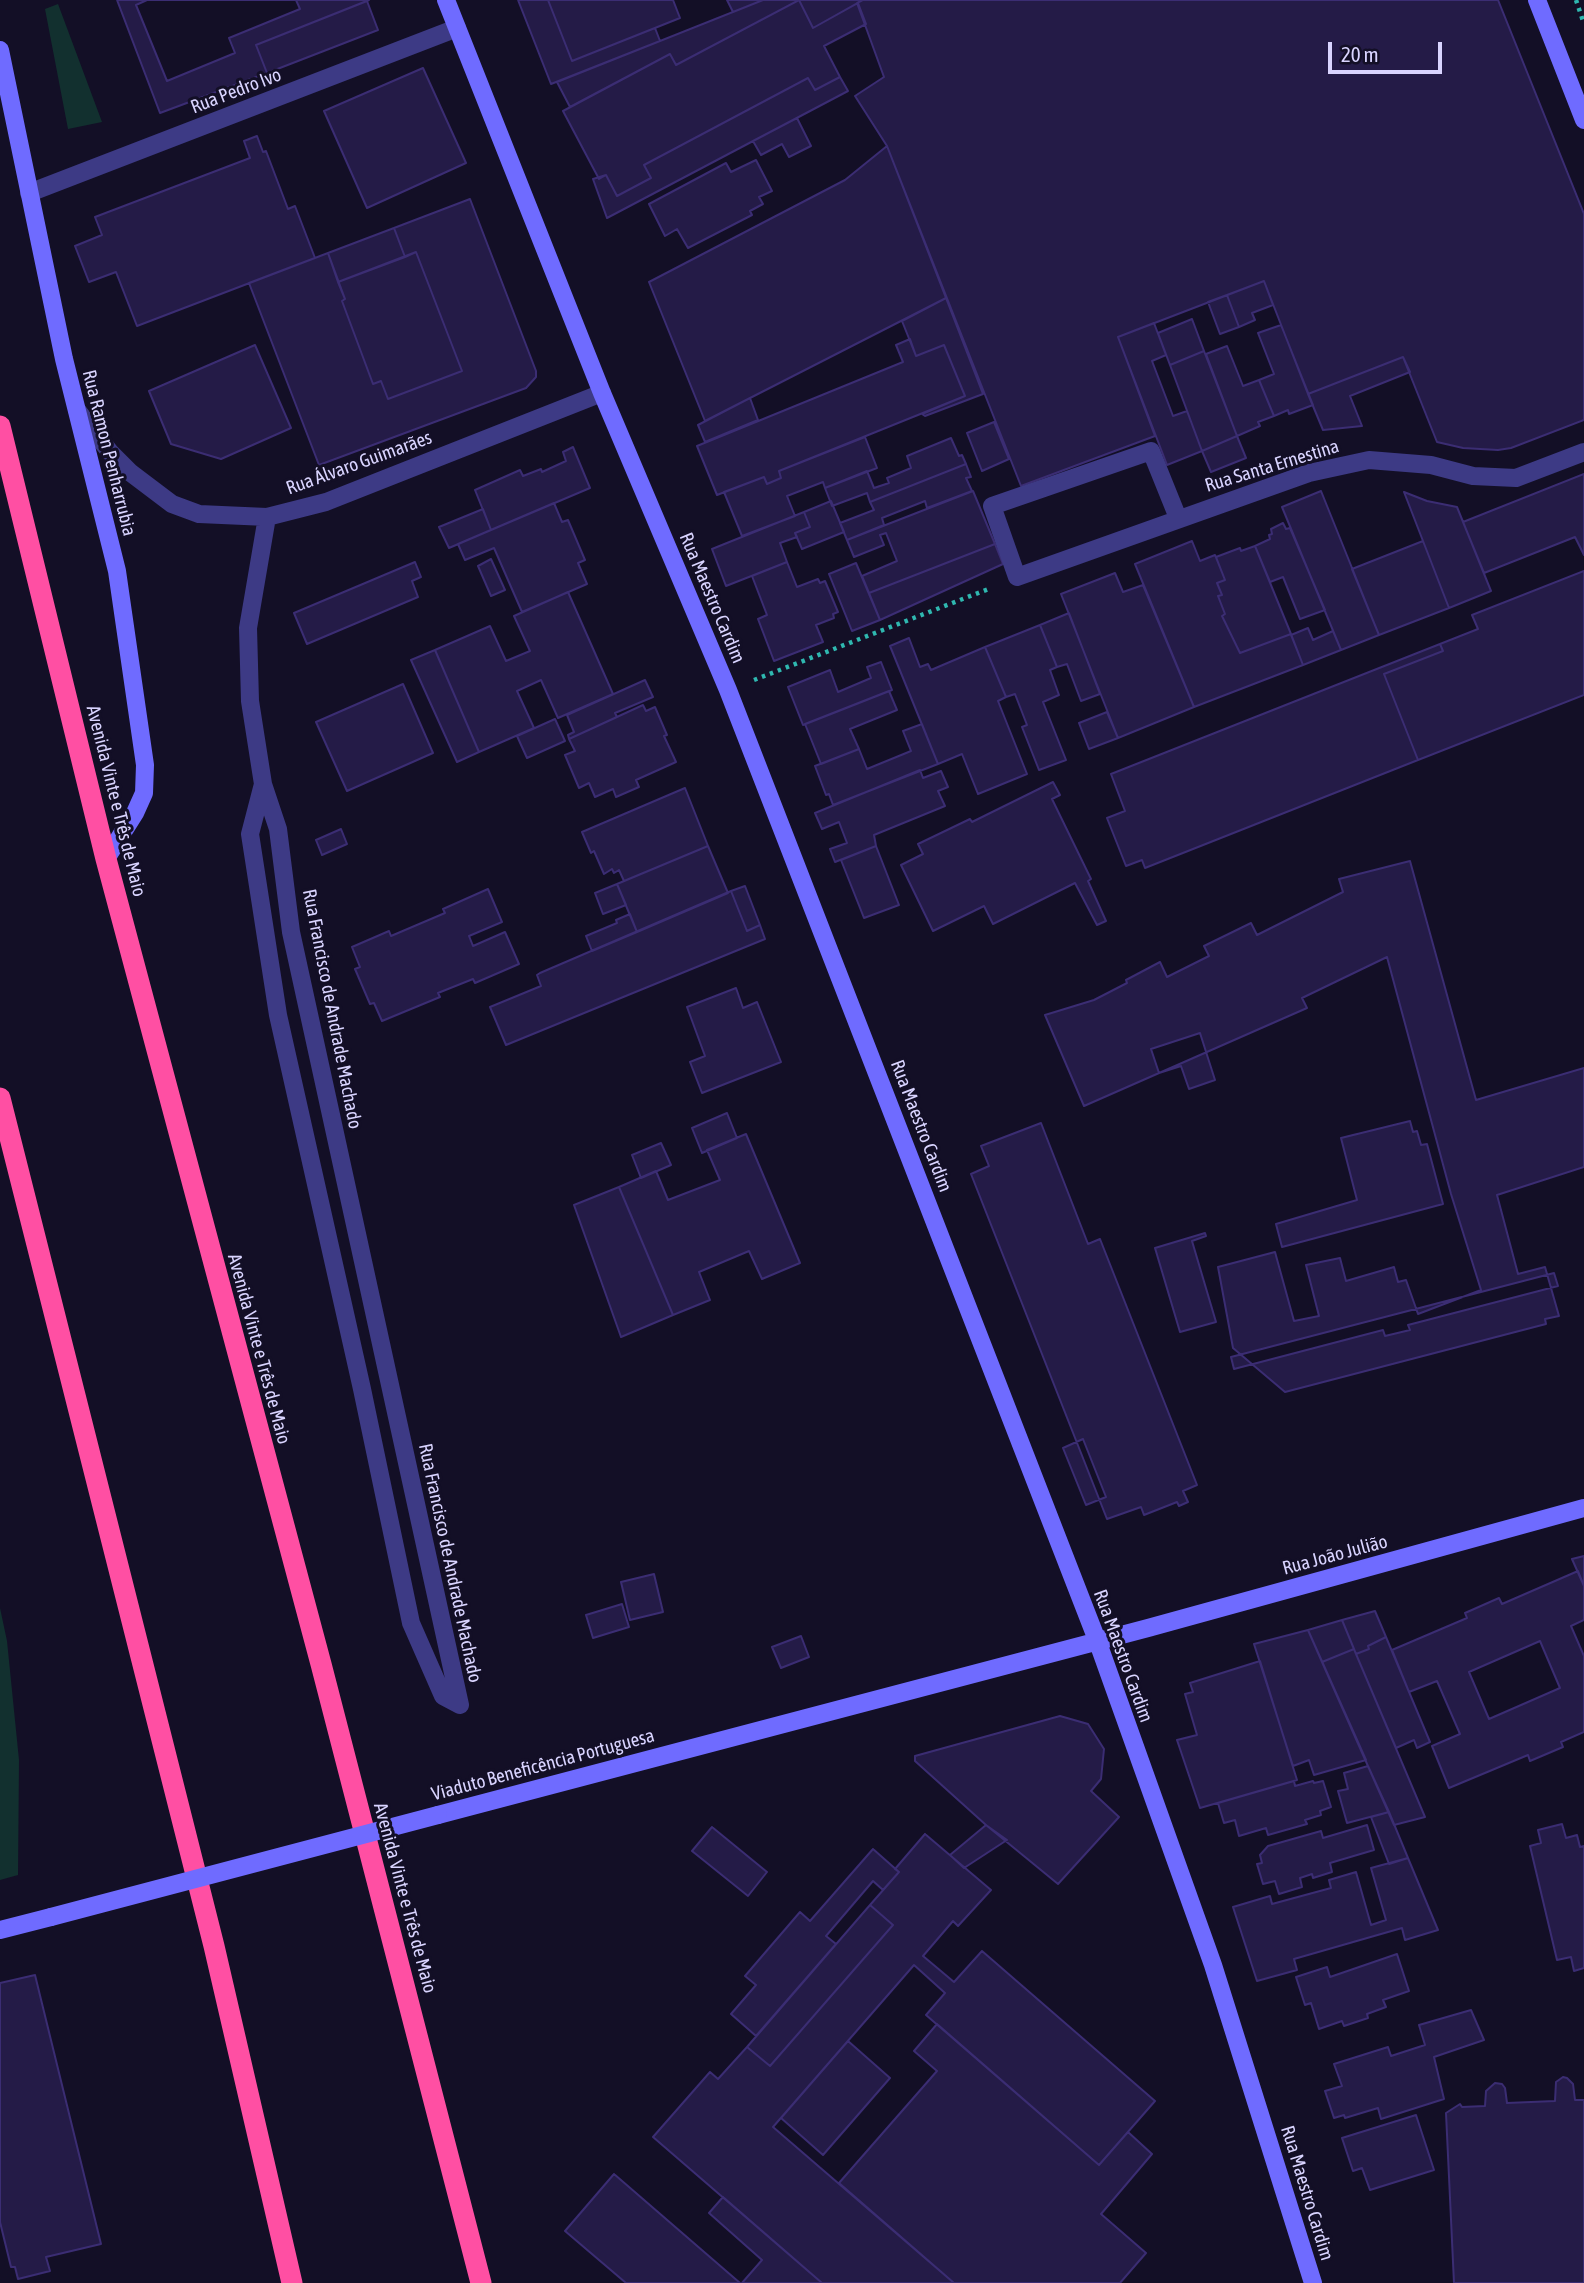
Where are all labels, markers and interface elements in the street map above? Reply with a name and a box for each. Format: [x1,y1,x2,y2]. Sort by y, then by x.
scale bar [1332,28,1446,72]
text: 20 m [1341,42,1379,66]
street label: Rua Pedro Ivo [187,63,285,119]
street label: Rua Ramon Penharrubia [77,368,141,538]
street label: Rua Álvaro Guimarães [283,426,435,500]
street label: Rua Santa Ernestina [1202,435,1342,497]
street label: Rua Maestro Cardim [674,529,750,667]
street label: Avenida Vinte e Três de Maio [81,703,151,899]
street label: Rua Francisco de Andrade Machado [298,887,366,1131]
street label: Rua Maestro Cardim [885,1057,957,1195]
street label: Avenida Vinte e Três de Maio [223,1251,295,1447]
street label: Rua Francisco de Andrade Machado [413,1441,487,1685]
street label: Rua João Julião [1280,1530,1390,1580]
street label: Rua Maestro Cardim [1088,1586,1158,1726]
street label: Viaduto Beneficência Portuguesa [429,1724,657,1806]
street label: Avenida Vinte e Três de Maio [369,1800,441,1996]
street label: Rua Maestro Cardim [1276,2123,1338,2263]

